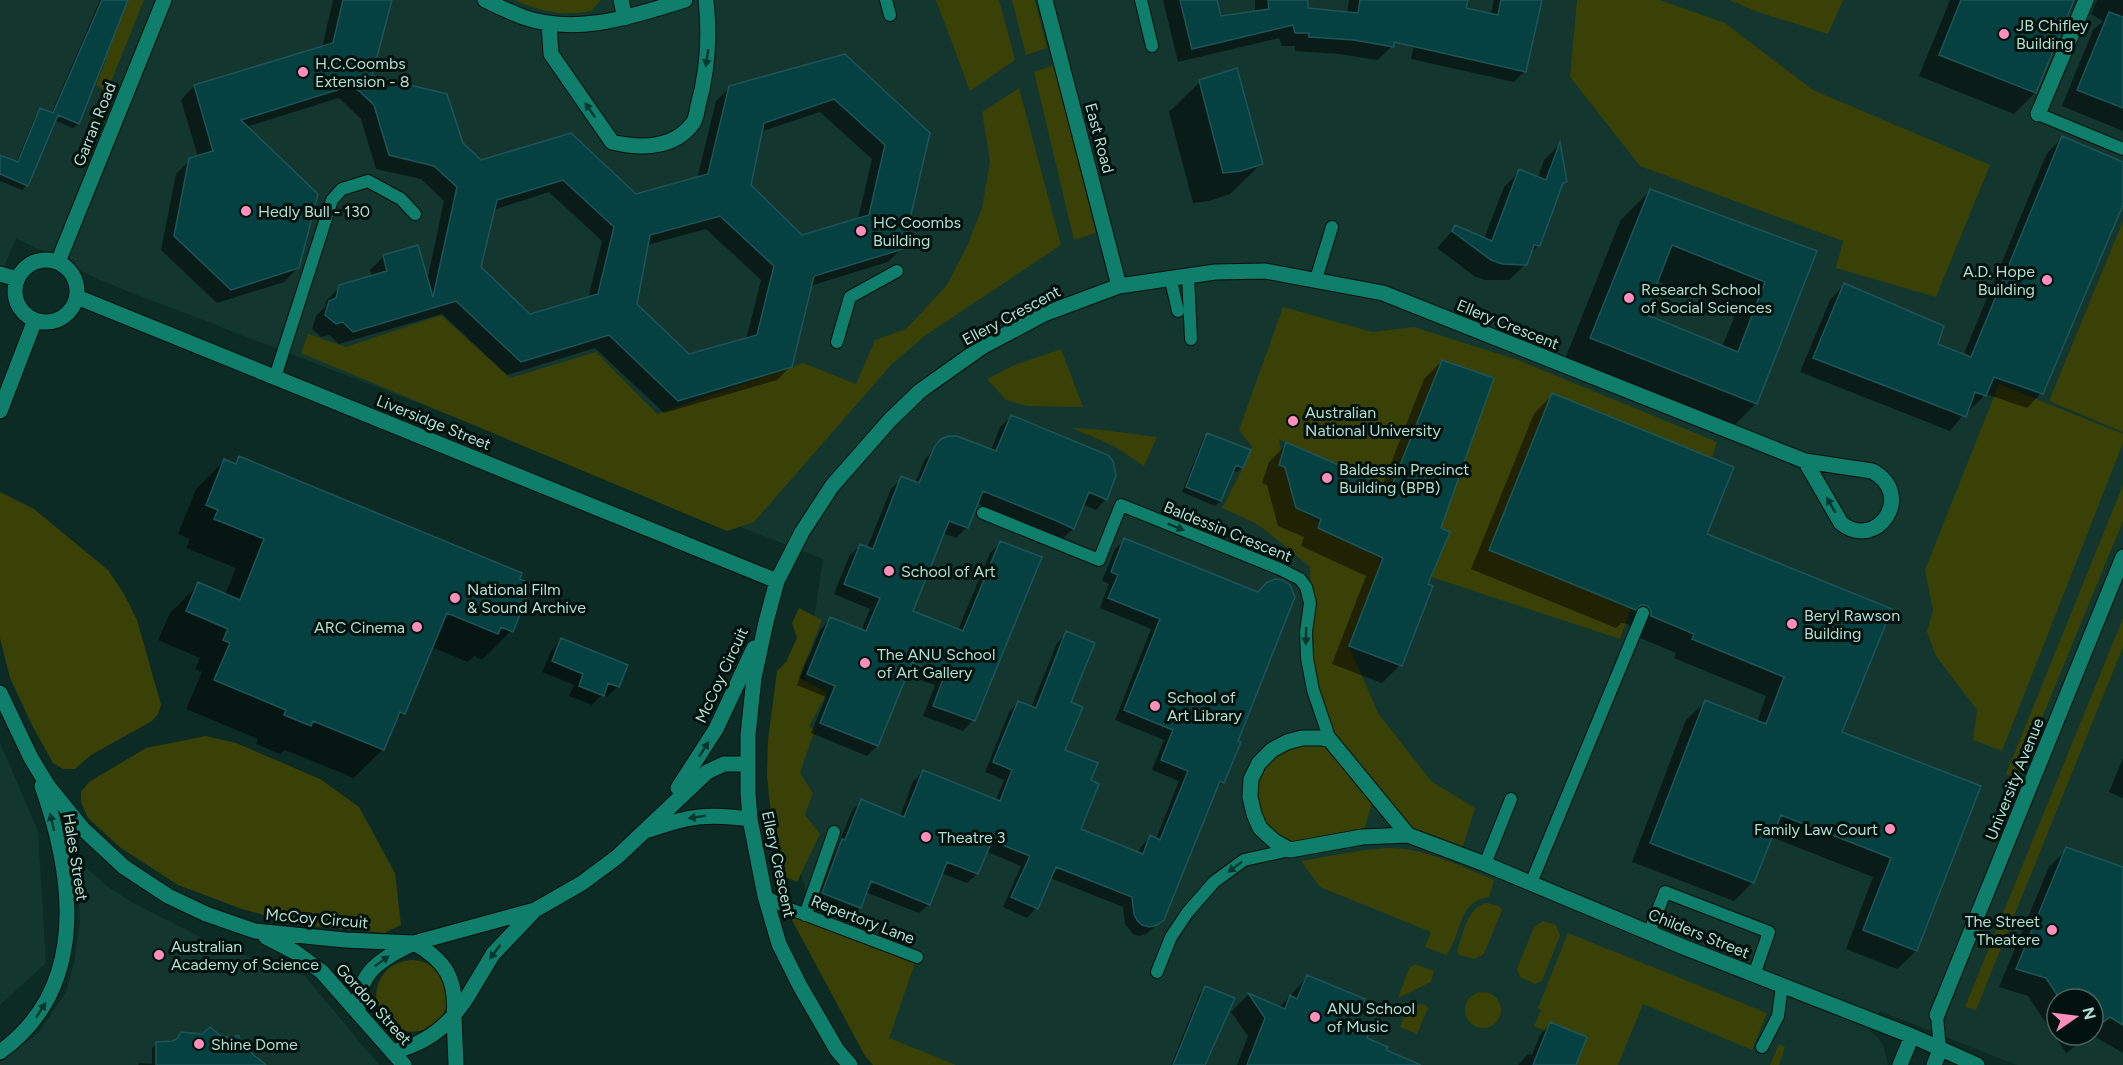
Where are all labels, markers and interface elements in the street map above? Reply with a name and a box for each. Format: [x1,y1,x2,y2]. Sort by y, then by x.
place label: JB Chifley Building [2016,16,2089,53]
marker: JB Chifley Building [1997,27,2011,41]
one-way arrow [702,49,712,68]
place label: H.C.Coombs Extension - 8 [315,54,410,91]
marker: H.C.Coombs Extension - 8 [296,65,310,79]
street label: Garran Road [69,79,120,169]
street label: East Road [1081,101,1118,175]
one-way arrow [584,102,596,118]
place label: Hedly Bull - 130 [258,202,370,221]
marker: Hedly Bull - 130 [239,204,253,218]
place label: HC Coombs Building [873,213,961,250]
marker: HC Coombs Building [854,224,868,238]
place label: A.D. Hope Building [1963,262,2035,299]
marker: A.D. Hope Building [2040,273,2054,287]
place label: Research School of Social Sciences [1641,280,1772,317]
street label: Ellery Crescent [959,282,1064,349]
marker: Research School of Social Sciences [1622,291,1636,305]
street label: Ellery Crescent [1454,295,1562,354]
street label: Liversidge Street [374,391,494,454]
place label: Australian National University [1305,403,1442,440]
marker: Australian National University [1286,414,1300,428]
place label: Baldessin Precinct Building (BPB) [1339,460,1469,497]
marker: Baldessin Precinct Building (BPB) [1320,471,1334,485]
one-way arrow [1826,496,1836,513]
street label: Baldessin Crescent [1161,497,1295,566]
one-way arrow [1167,522,1185,532]
place label: School of Art [901,562,996,581]
marker: School of Art [882,564,896,578]
place label: National Film & Sound Archive [467,580,586,617]
marker: National Film & Sound Archive [448,591,462,605]
place label: Beryl Rawson Building [1804,606,1900,643]
marker: Beryl Rawson Building [1785,617,1799,631]
place label: ARC Cinema [314,618,405,637]
marker: ARC Cinema [410,620,424,634]
street label: McCoy Circuit [691,624,752,726]
one-way arrow [1301,627,1311,646]
place label: The ANU School of Art Gallery [877,645,995,682]
marker: The ANU School of Art Gallery [858,656,872,670]
place label: School of Art Library [1167,688,1243,725]
marker: School of Art Library [1148,699,1162,713]
street label: University Avenue [1981,715,2048,843]
one-way arrow [698,741,709,757]
street label: Ellery Crescent [758,809,799,919]
street label: Hales Street [59,812,92,902]
one-way arrow [687,812,706,821]
one-way arrow [47,813,57,831]
place label: Family Law Court [1754,820,1878,839]
marker: Family Law Court [1883,822,1897,836]
place label: Theatre 3 [938,828,1006,847]
marker: Theatre 3 [919,830,933,844]
one-way arrow [1227,860,1242,872]
street label: Repertory Lane [808,891,918,948]
street label: McCoy Circuit [265,905,369,932]
street label: Childers Street [1645,905,1752,962]
place label: The Street Theatere [1965,912,2040,949]
marker: The Street Theatere [2045,923,2059,937]
place label: Australian Academy of Science [171,937,319,974]
one-way arrow [488,944,501,960]
marker: Australian Academy of Science [152,948,166,962]
one-way arrow [373,955,389,967]
street label: Gordon Street [332,960,415,1049]
north arrow [2045,987,2105,1047]
place label: ANU School of Music [1327,999,1415,1036]
one-way arrow [35,1003,47,1019]
text: N [2078,1005,2100,1022]
marker: ANU School of Music [1308,1010,1322,1024]
place label: Shine Dome [211,1035,298,1054]
marker: Shine Dome [192,1037,206,1051]

